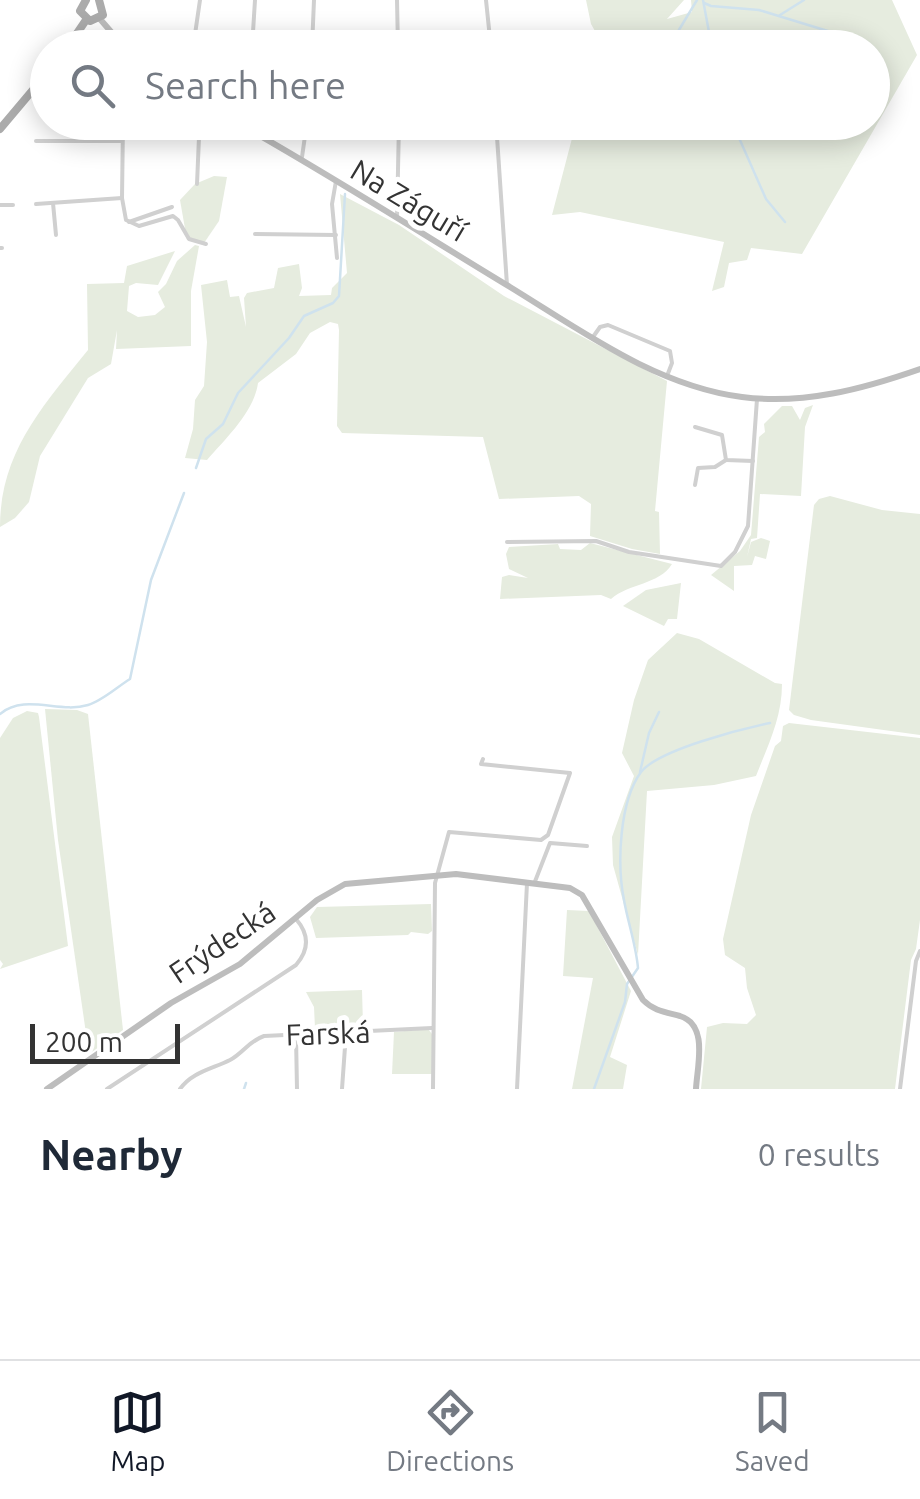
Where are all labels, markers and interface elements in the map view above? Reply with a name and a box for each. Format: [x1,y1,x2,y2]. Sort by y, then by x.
search box [30,30,890,140]
icon: search [65,58,120,113]
text: Search here [145,64,346,106]
street label: Na Záguří [345,152,474,248]
street label: Frýdecká [163,894,281,990]
street label: Farská [285,1015,371,1051]
scale bar [30,1019,180,1064]
text: 200 m [45,1026,123,1057]
text: Nearby [40,1131,183,1178]
text: 0 results [758,1136,880,1172]
tab: Map [110,1385,166,1476]
tab: Directions [386,1385,514,1476]
tab: Saved [735,1385,810,1476]

